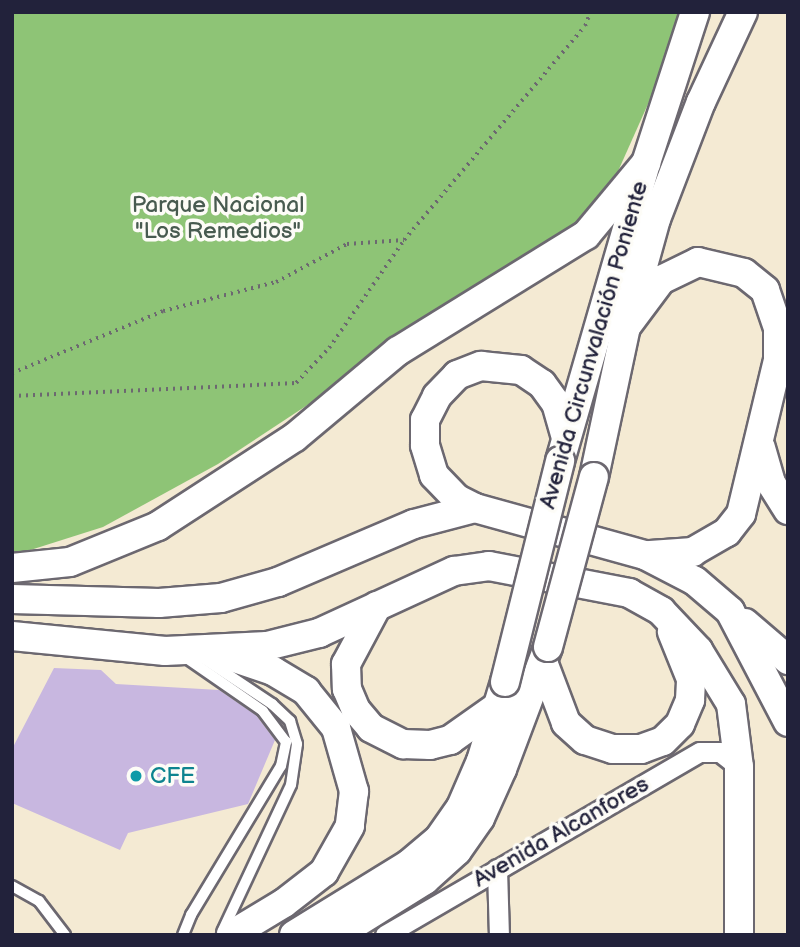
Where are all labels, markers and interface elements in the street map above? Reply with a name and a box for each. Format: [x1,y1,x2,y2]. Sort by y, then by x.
street label: Avenida Circunvalación Poniente [534,178,654,512]
park label: Parque Nacional "Los Remedios" [132,191,304,245]
place label: CFE [150,762,195,790]
marker: CFE [128,768,144,784]
street label: Avenida Alcanfores [468,770,654,894]

